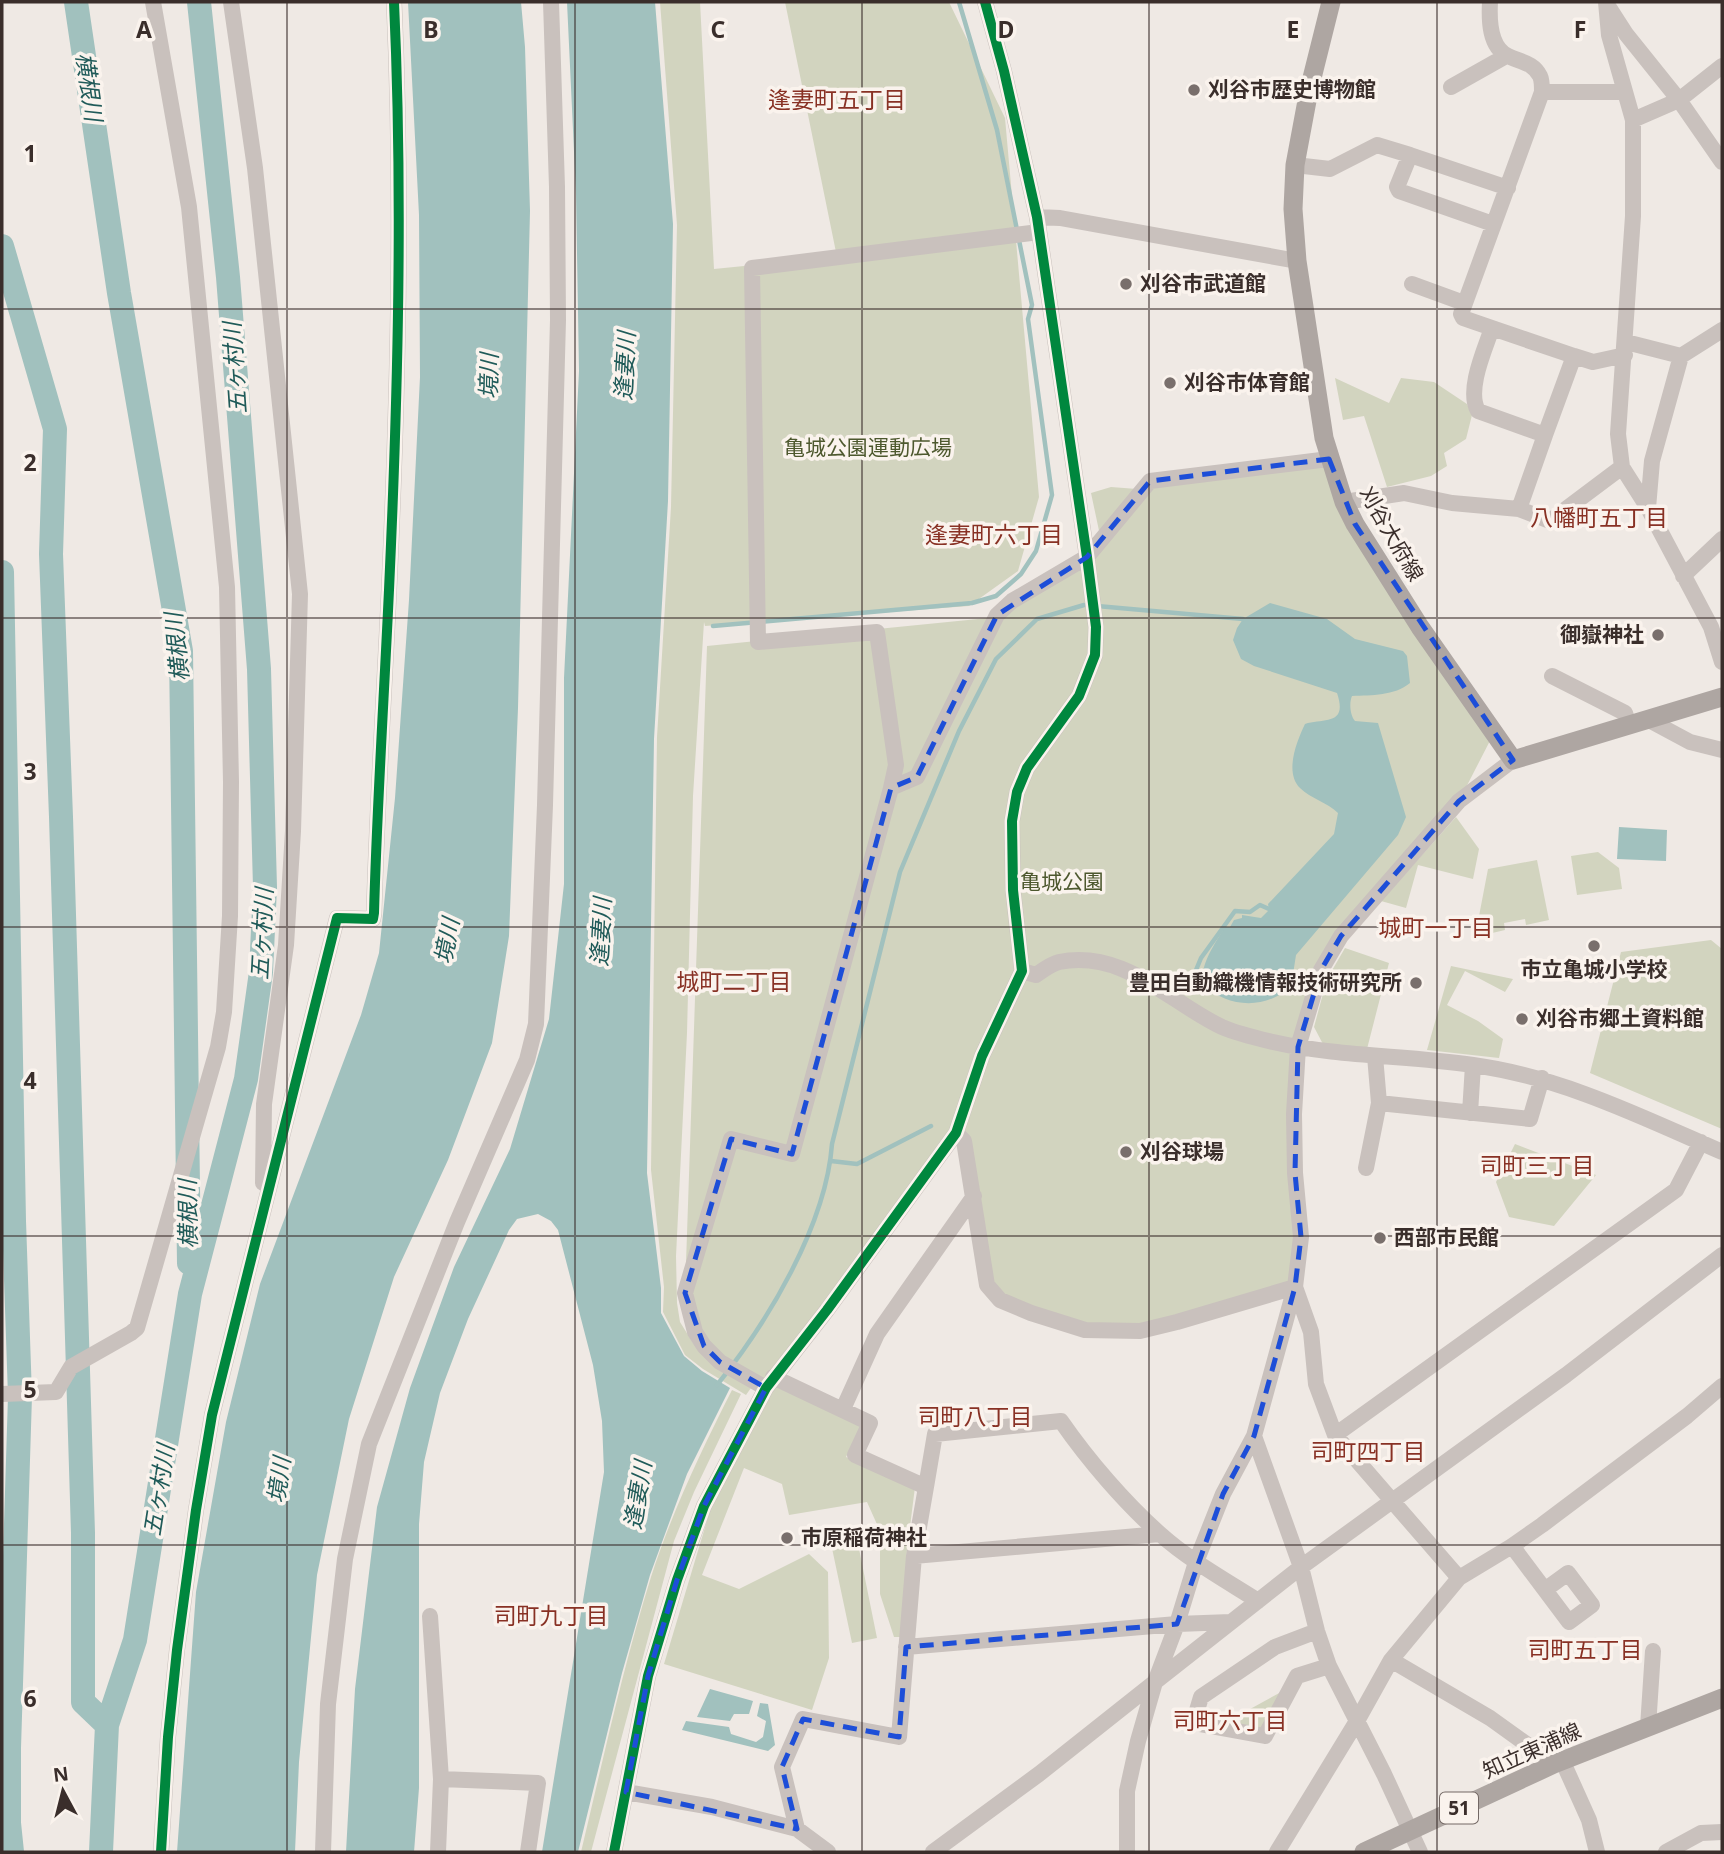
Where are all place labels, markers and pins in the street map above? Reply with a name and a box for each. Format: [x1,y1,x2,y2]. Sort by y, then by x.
place label: 刈谷市歴史博物館 [1208,75,1376,103]
marker: 刈谷市歴史博物館 [1186,82,1202,98]
place label: 刈谷市武道館 [1140,269,1266,297]
marker: 刈谷市武道館 [1118,276,1134,292]
place label: 刈谷市体育館 [1184,368,1310,396]
marker: 刈谷市体育館 [1162,375,1178,391]
place label: 御嶽神社 [1560,620,1644,648]
marker: 御嶽神社 [1650,627,1666,643]
marker: 市立亀城小学校 [1586,938,1602,954]
place label: 市立亀城小学校 [1521,955,1668,983]
place label: 豊田自動織機情報技術研究所 [1129,968,1402,996]
marker: 豊田自動織機情報技術研究所 [1408,975,1424,991]
place label: 刈谷市郷土資料館 [1536,1004,1704,1032]
marker: 刈谷市郷土資料館 [1514,1011,1530,1027]
place label: 刈谷球場 [1140,1137,1224,1165]
marker: 刈谷球場 [1118,1144,1134,1160]
place label: 西部市民館 [1394,1223,1499,1251]
marker: 西部市民館 [1372,1230,1388,1246]
place label: 市原稲荷神社 [801,1523,927,1551]
marker: 市原稲荷神社 [779,1530,795,1546]

